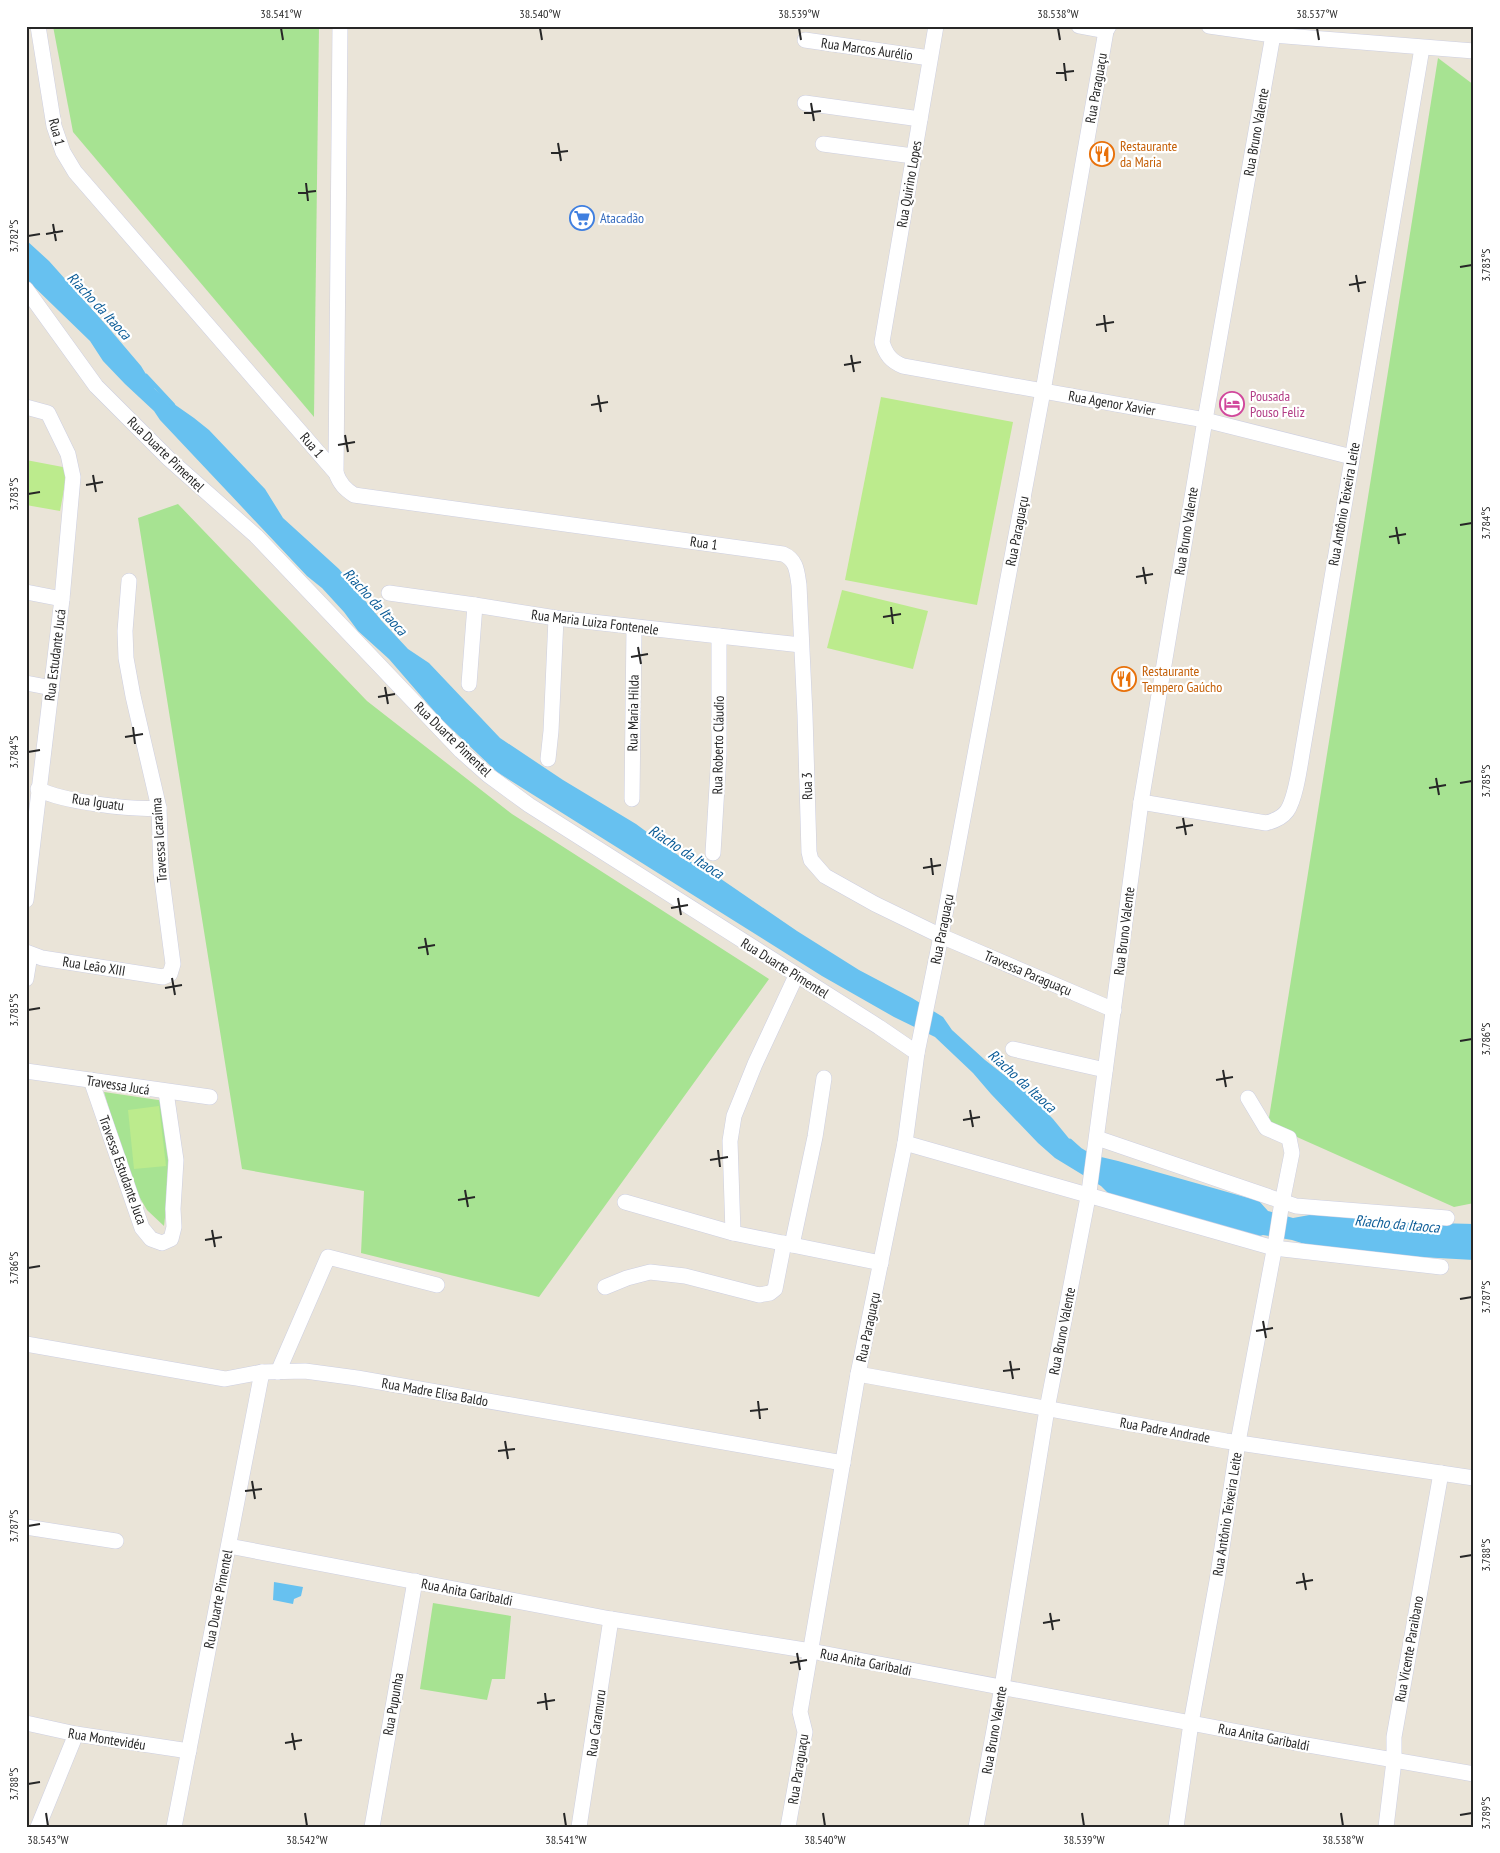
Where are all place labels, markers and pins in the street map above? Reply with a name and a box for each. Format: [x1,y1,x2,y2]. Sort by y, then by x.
place label: Restaurante da Maria [1120,137,1178,171]
restaurant icon: Restaurante da Maria [1089,141,1115,167]
supermarket icon: Atacadão [569,205,595,231]
place label: Atacadão [600,209,644,227]
place label: Pousada Pouso Feliz [1250,387,1305,421]
hotel icon: Pousada Pouso Feliz [1219,391,1245,417]
place label: Restaurante Tempero Gaúcho [1142,662,1222,696]
restaurant icon: Restaurante Tempero Gaúcho [1111,666,1137,692]

